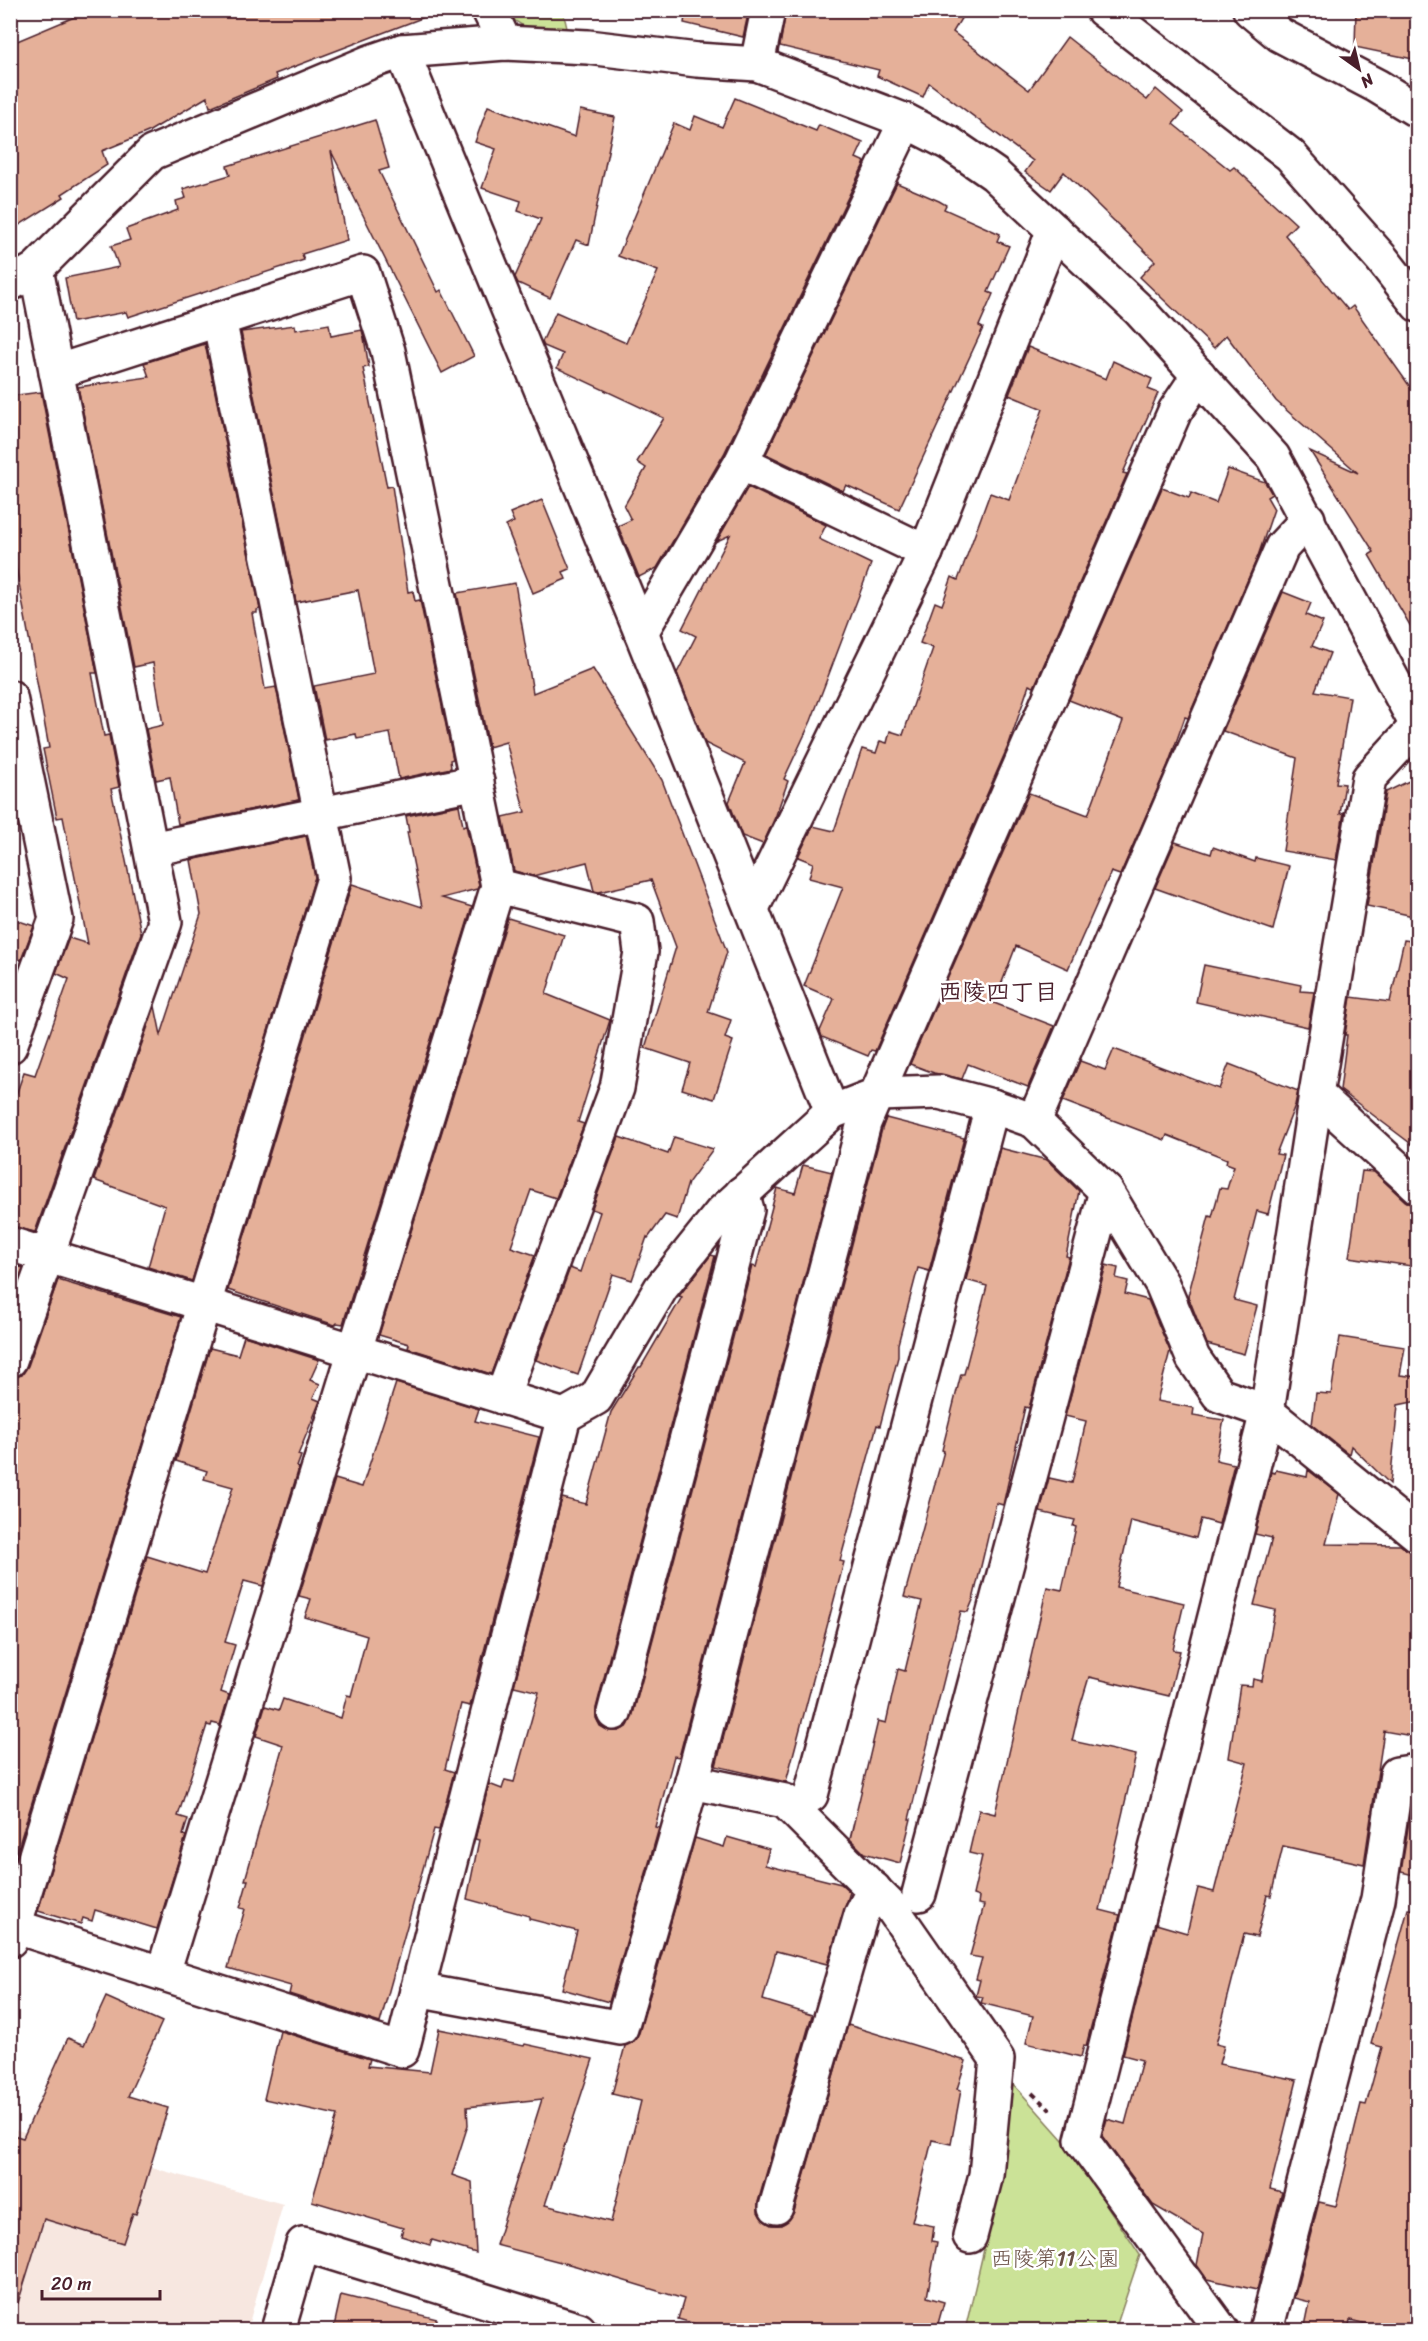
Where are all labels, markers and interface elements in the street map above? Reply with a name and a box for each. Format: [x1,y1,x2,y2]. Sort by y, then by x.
north arrow [1329,39,1389,99]
text: N [1354,65,1381,97]
district label: 西陵四丁目 [938,971,1058,1013]
park label: 西陵第11公園 [991,2239,1119,2278]
scale bar [42,2263,160,2301]
text: 20 m [51,2268,91,2300]

